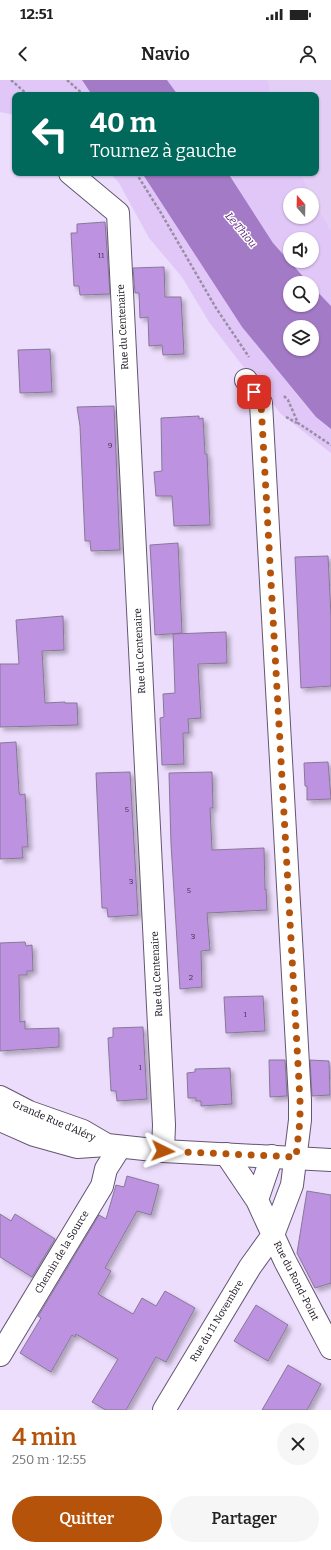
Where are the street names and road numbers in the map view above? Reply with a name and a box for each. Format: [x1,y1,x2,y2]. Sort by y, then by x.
street label: Rue du Centenaire [115,284,131,370]
street label: Rue du Centenaire [132,608,148,694]
street label: Rue du Centenaire [149,931,165,1017]
street label: Grande Rue d'Aléry [11,1098,98,1144]
street label: Chemin de la Source [32,1208,92,1296]
street label: Rue du Rond-Point [271,1239,321,1323]
street label: Rue du 11 Novembre [188,1278,246,1364]

